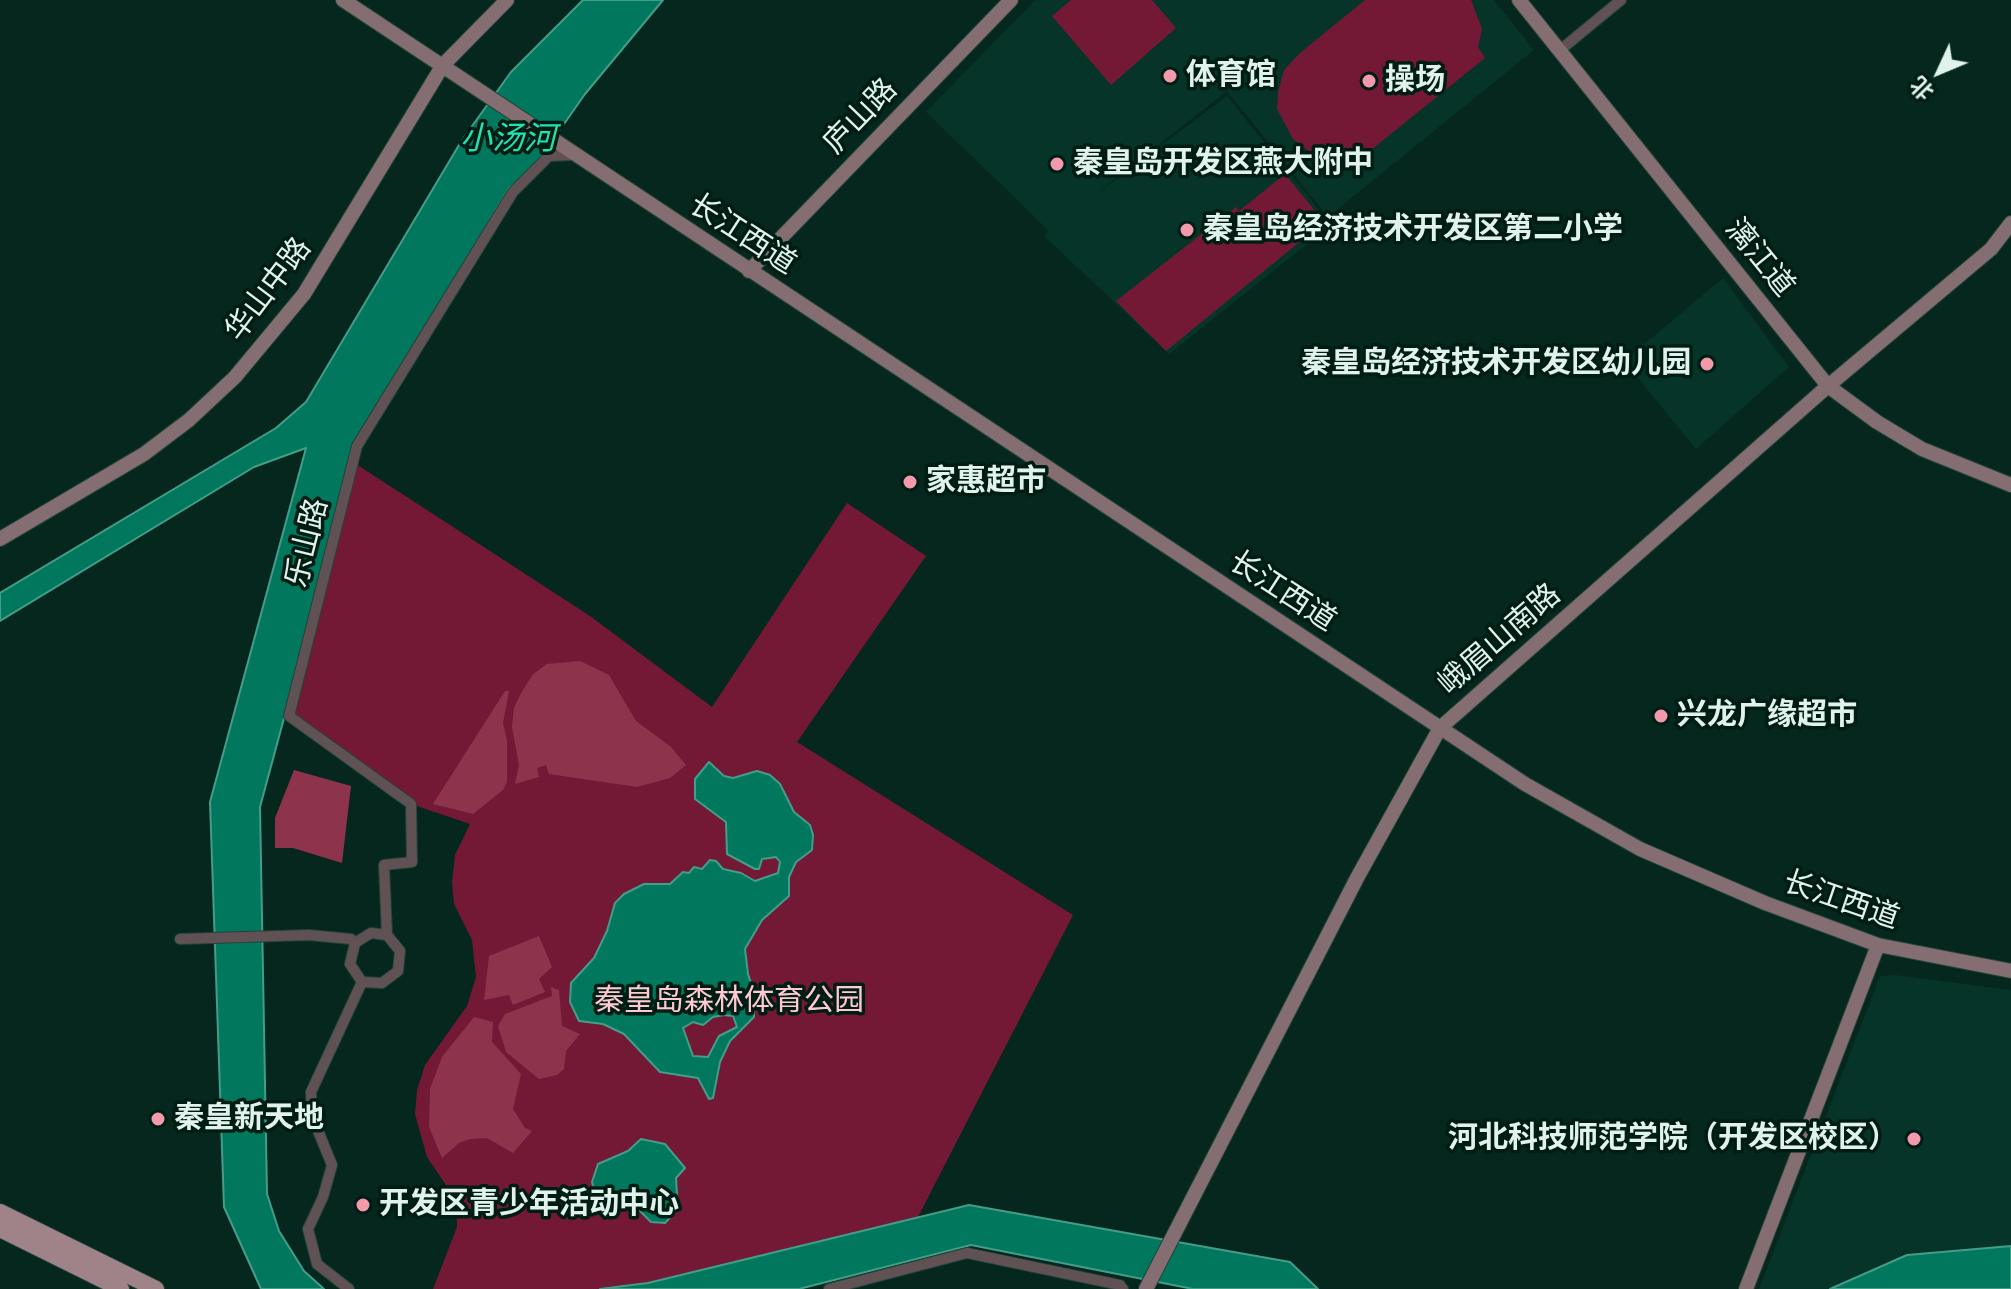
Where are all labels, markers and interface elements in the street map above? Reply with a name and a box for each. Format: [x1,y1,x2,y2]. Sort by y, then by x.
north arrow [1899,32,1979,112]
place label: 体育馆 [1186,58,1276,94]
place label: 操场 [1385,63,1445,99]
marker: 体育馆 [1161,67,1179,85]
text: 北 [1904,71,1939,106]
street label: 庐山路 [817,72,905,162]
marker: 操场 [1360,72,1378,90]
water label: 小汤河 [460,121,556,159]
place label: 秦皇岛开发区燕大附中 [1073,146,1373,182]
marker: 秦皇岛开发区燕大附中 [1048,155,1066,173]
street label: 长江西道 [682,187,802,283]
place label: 秦皇岛经济技术开发区第二小学 [1203,212,1623,248]
street label: 漓江道 [1717,212,1801,304]
marker: 秦皇岛经济技术开发区第二小学 [1178,221,1196,239]
street label: 华山中路 [219,231,319,349]
place label: 秦皇岛经济技术开发区幼儿园 [1301,346,1691,382]
marker: 秦皇岛经济技术开发区幼儿园 [1698,355,1716,373]
place label: 家惠超市 [926,464,1046,500]
marker: 家惠超市 [901,473,919,491]
street label: 乐山路 [280,495,336,591]
street label: 长江西道 [1222,544,1342,640]
street label: 峨眉山南路 [1432,577,1568,703]
place label: 兴龙广缘超市 [1677,698,1857,734]
marker: 兴龙广缘超市 [1652,707,1670,725]
street label: 长江西道 [1778,864,1904,938]
park label: 秦皇岛森林体育公园 [594,984,864,1020]
place label: 秦皇新天地 [174,1101,324,1137]
marker: 秦皇新天地 [149,1110,167,1128]
place label: 河北科技师范学院（开发区校区） [1448,1121,1898,1157]
marker: 河北科技师范学院（开发区校区） [1905,1130,1923,1148]
place label: 开发区青少年活动中心 [379,1187,679,1223]
marker: 开发区青少年活动中心 [354,1196,372,1214]

